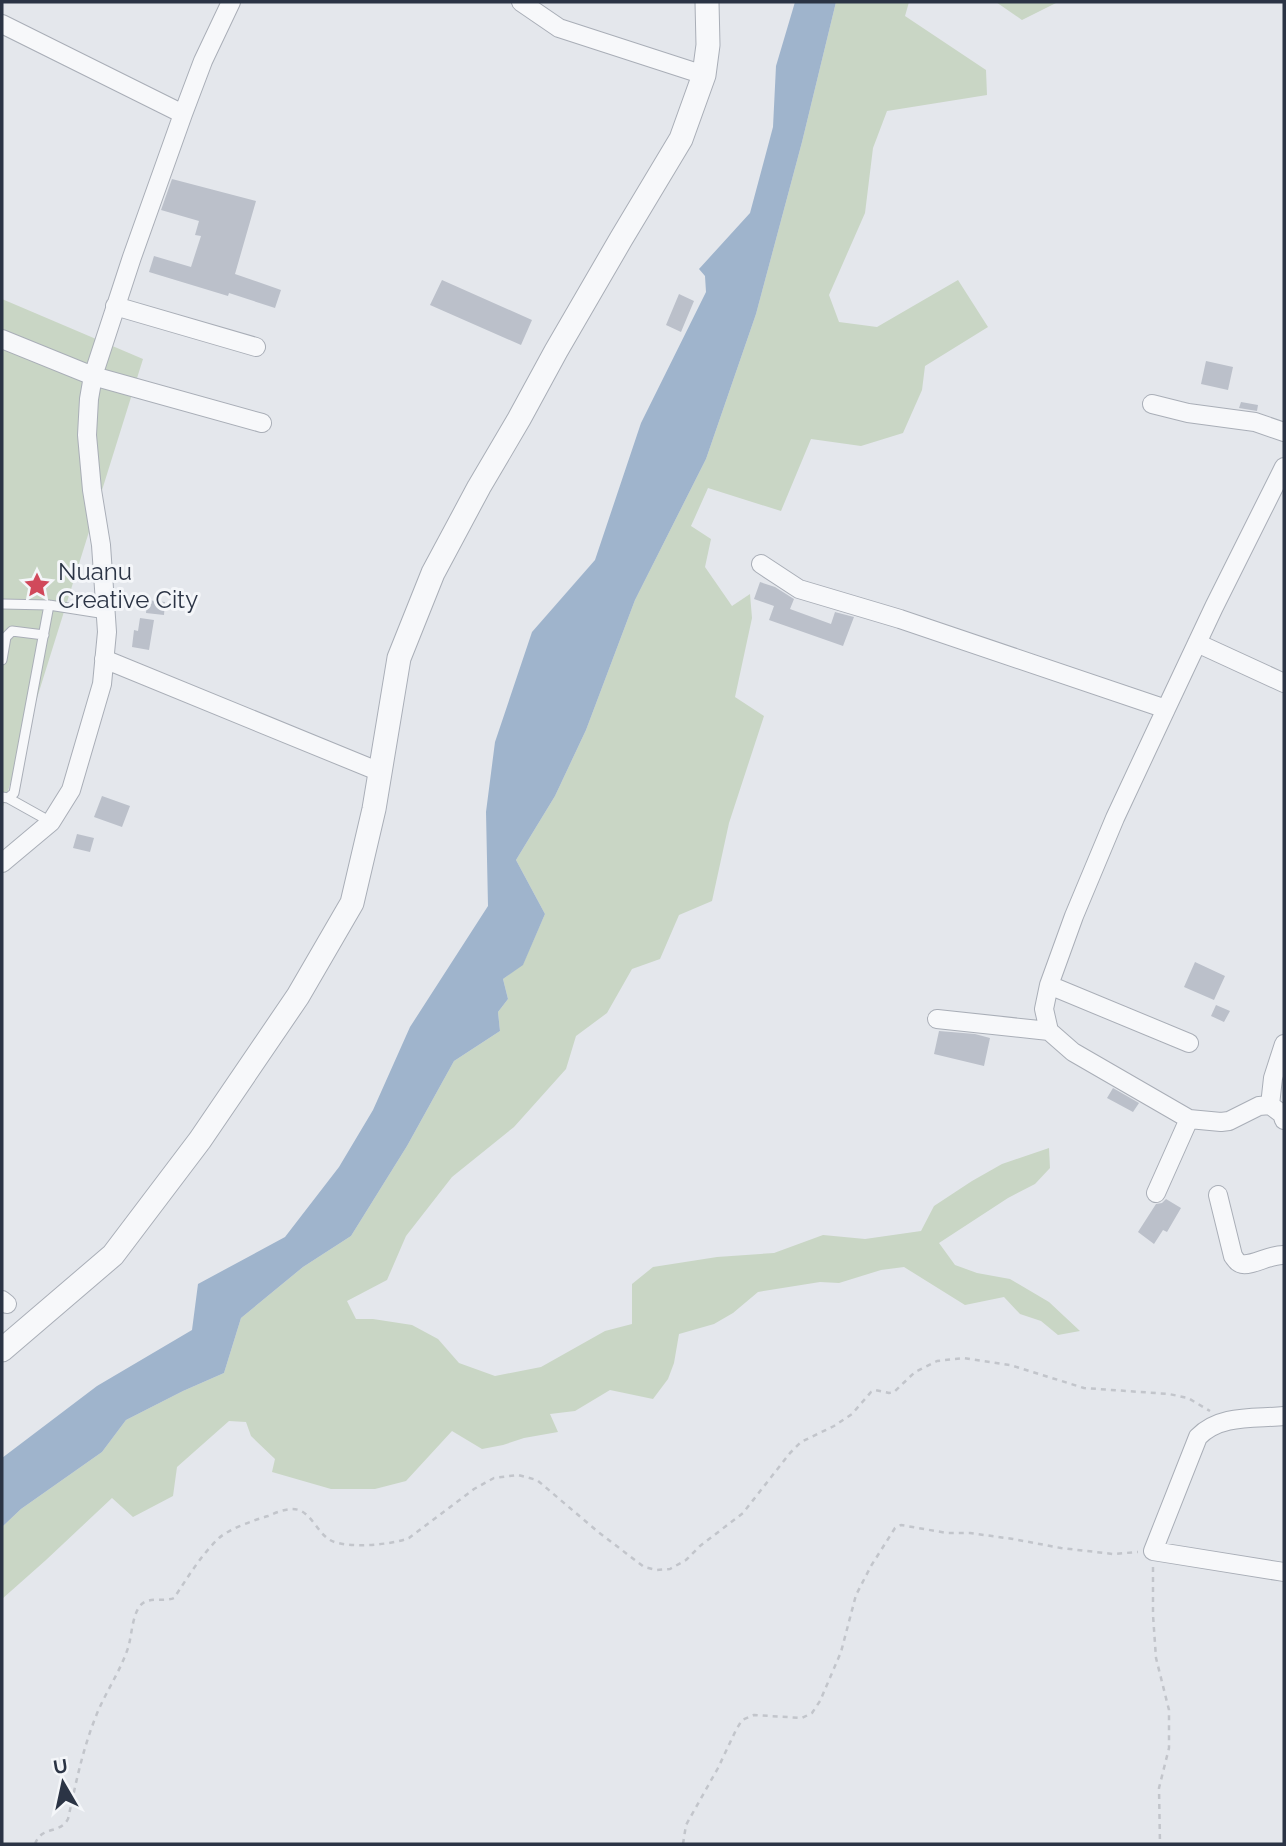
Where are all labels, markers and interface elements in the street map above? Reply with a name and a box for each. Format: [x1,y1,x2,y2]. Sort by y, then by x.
place label: Nuanu Creative City [58,557,198,614]
place icon: Nuanu Creative City [22,570,52,600]
north arrow [28,1748,98,1818]
text: U [52,1754,69,1778]

